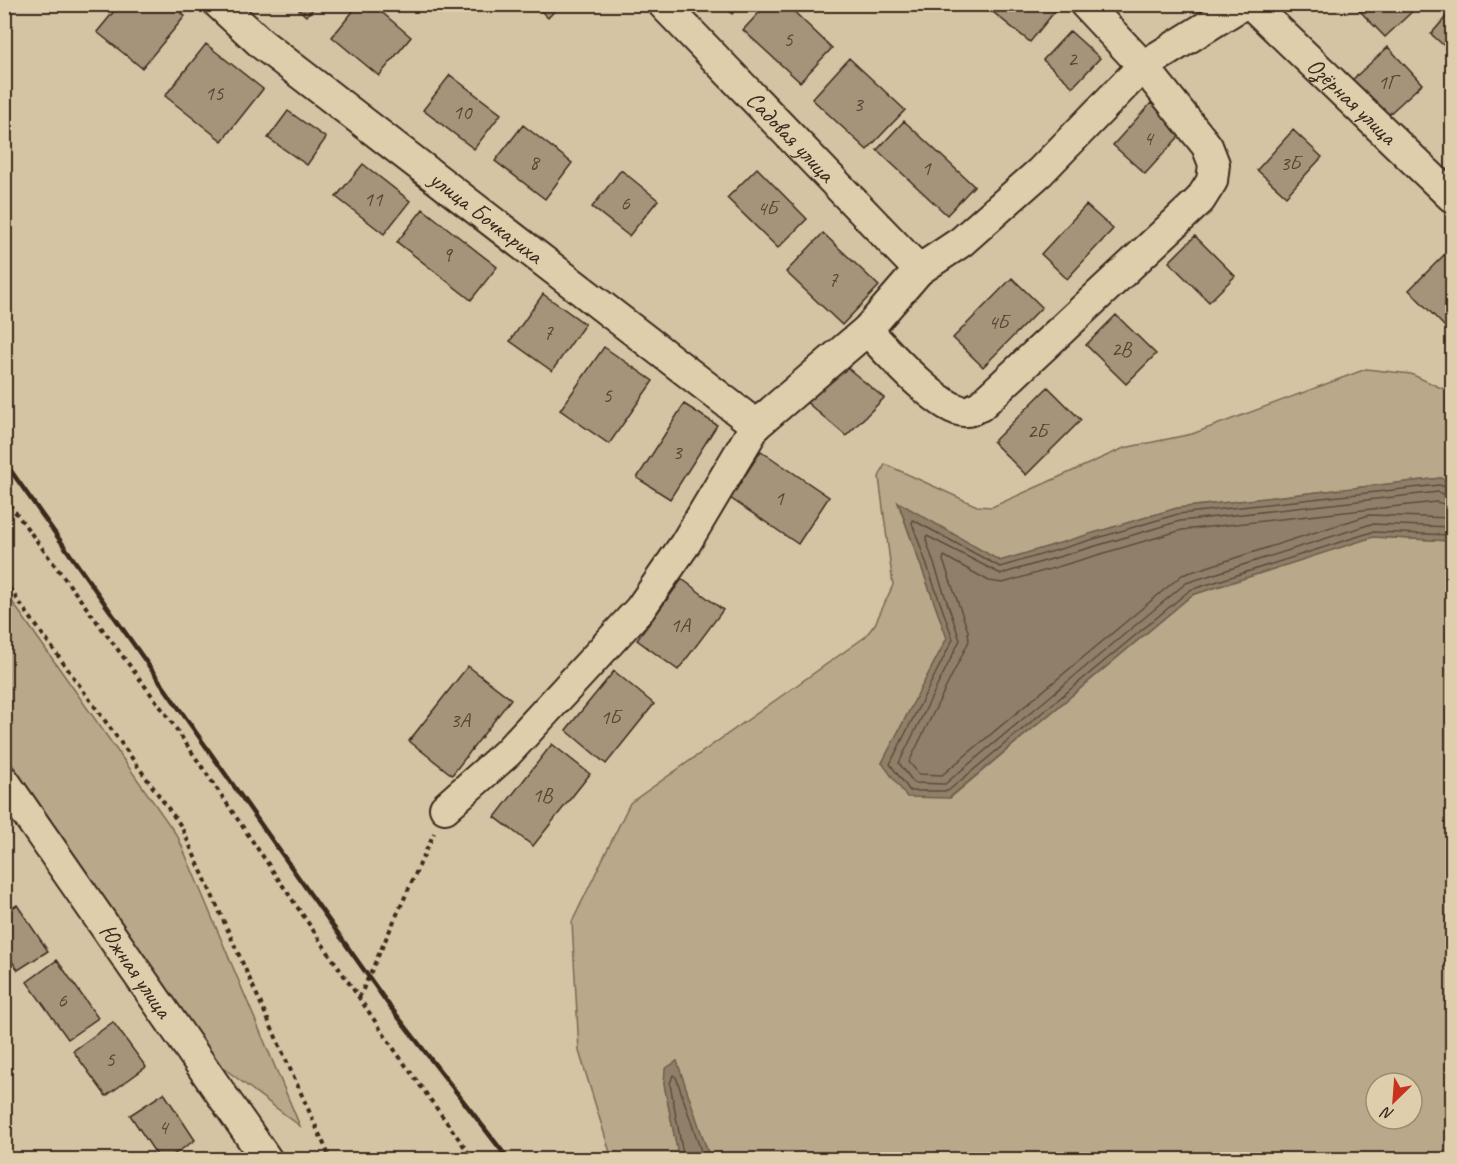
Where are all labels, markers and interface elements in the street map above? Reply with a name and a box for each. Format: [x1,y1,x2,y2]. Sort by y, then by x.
house number: 5 [783,26,794,52]
house number: 2 [1067,46,1078,72]
street label: Озёрная улица [1301,51,1404,152]
house number: 1Г [1377,69,1401,95]
house number: 15 [205,80,225,106]
street label: Садовая улица [740,85,842,190]
house number: 3 [853,91,864,117]
house number: 10 [453,99,473,125]
house number: 4 [1143,125,1155,151]
house number: 8 [529,149,541,175]
house number: 3Б [1280,150,1303,176]
house number: 1 [921,155,932,181]
street label: улица Бочкариха [422,163,550,271]
house number: 11 [364,186,384,212]
house number: 6 [620,190,630,216]
house number: 4Б [757,195,780,221]
house number: 9 [442,241,453,267]
house number: 7 [828,266,839,292]
house number: 4Б [988,309,1011,335]
house number: 7 [543,319,554,345]
house number: 2В [1111,336,1133,362]
house number: 5 [602,382,613,408]
house number: 2Б [1027,418,1050,444]
house number: 3 [672,439,683,465]
house number: 1 [774,485,785,511]
house number: 1А [670,612,691,638]
house number: 1Б [600,704,623,730]
house number: 3А [450,707,471,733]
house number: 1В [532,782,554,808]
street label: Южная улица [93,918,180,1025]
house number: 6 [57,987,67,1013]
house number: 5 [105,1046,116,1072]
north arrow [1364,1071,1424,1131]
text: N [1377,1101,1397,1125]
house number: 4 [158,1114,170,1140]

